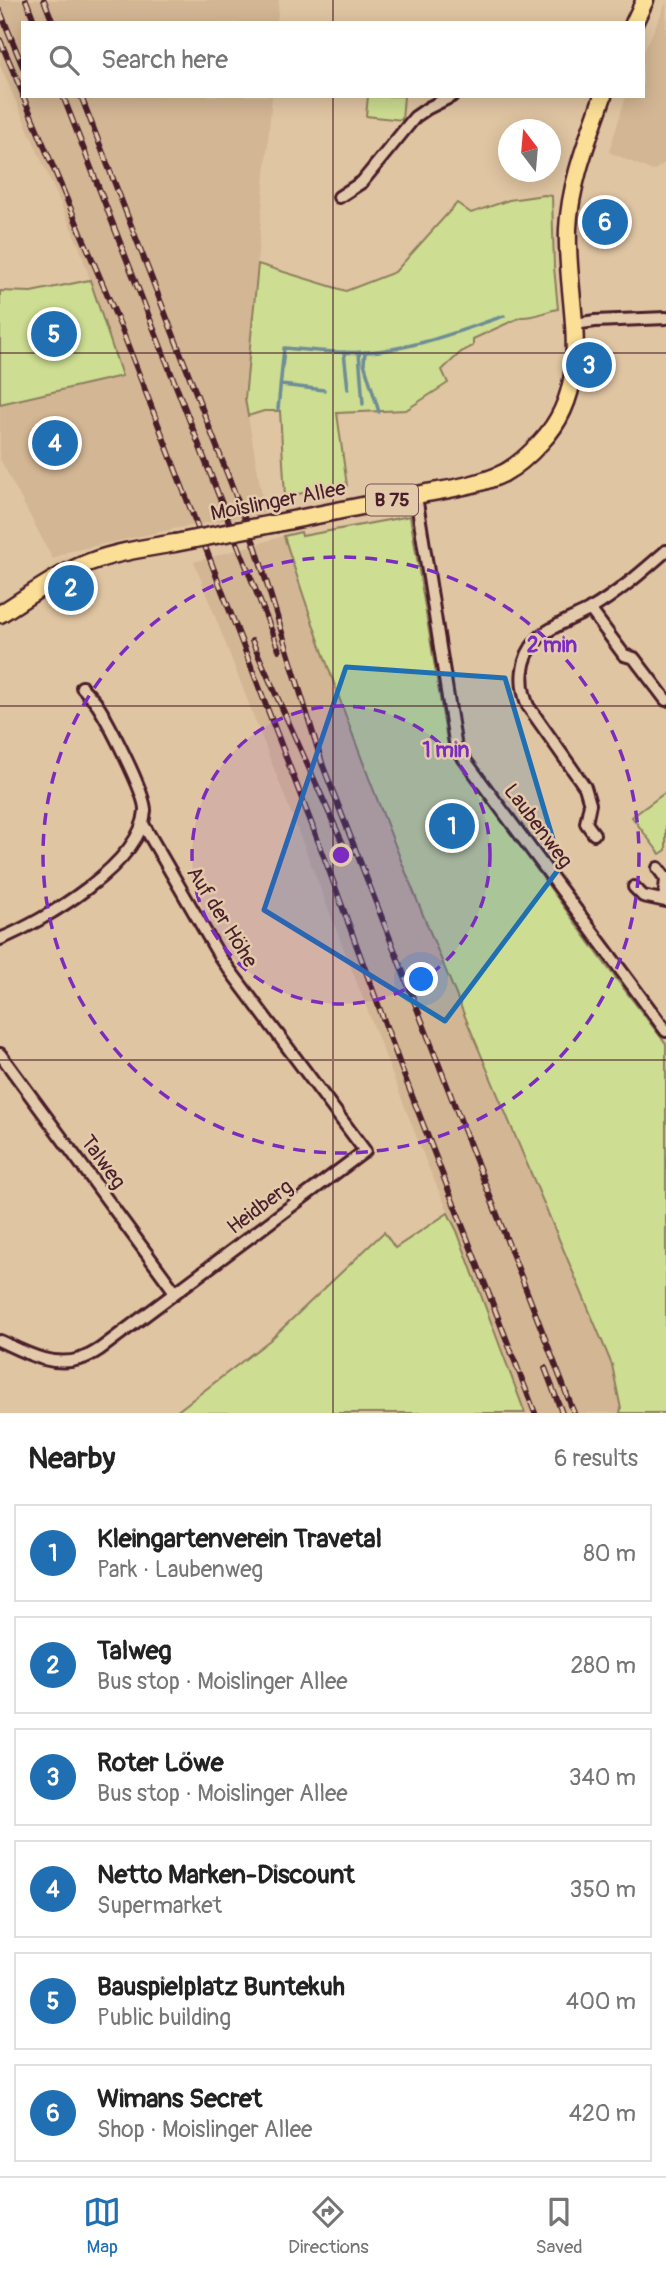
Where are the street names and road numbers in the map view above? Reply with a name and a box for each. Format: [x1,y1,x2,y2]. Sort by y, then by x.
street label: Moislinger Allee [208,475,349,527]
road number: B 75 [366,485,418,516]
street label: Laubenweg [497,778,579,874]
street label: Auf der Höhe [180,861,264,973]
street label: Talweg [74,1130,132,1194]
street label: Heidberg [222,1173,298,1241]

